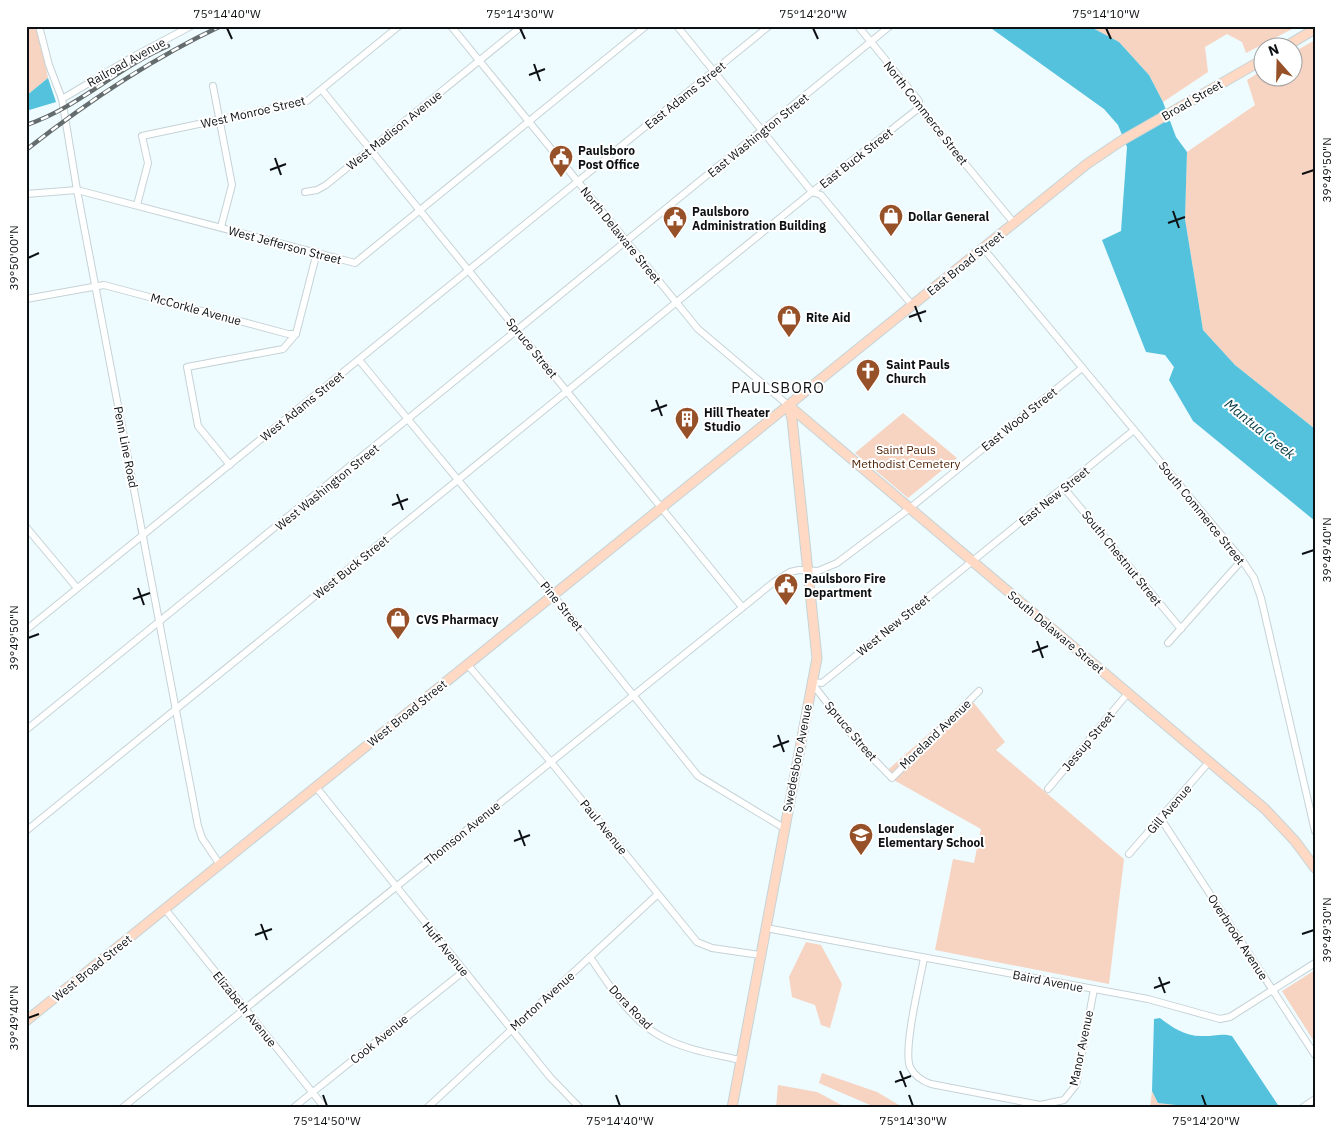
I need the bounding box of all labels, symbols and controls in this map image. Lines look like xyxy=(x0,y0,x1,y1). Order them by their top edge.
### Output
text: 75°14'40"W xyxy=(193,6,261,21)
text: 75°14'30"W xyxy=(486,6,554,21)
text: 75°14'20"W xyxy=(779,6,847,21)
text: 75°14'10"W xyxy=(1072,6,1140,21)
street label: Railroad Avenue xyxy=(84,34,168,90)
north arrow xyxy=(1254,38,1304,88)
text: N xyxy=(1266,40,1281,60)
street label: East Adams Street xyxy=(642,58,728,132)
street label: North Commerce Street xyxy=(881,58,971,168)
street label: Broad Street xyxy=(1159,76,1225,124)
street label: West Madison Avenue xyxy=(343,87,445,173)
street label: East Washington Street xyxy=(705,90,811,180)
street label: West Monroe Street xyxy=(199,93,307,131)
street label: East Buck Street xyxy=(816,125,896,191)
text: 39°49'50"N xyxy=(1319,137,1334,203)
place label: Paulsboro Post Office xyxy=(578,143,640,172)
public building icon: Paulsboro Post Office xyxy=(548,144,574,178)
street label: North Delaware Street xyxy=(577,184,665,286)
shop icon: Dollar General xyxy=(878,203,904,237)
place label: Paulsboro Administration Building xyxy=(692,204,826,233)
public building icon: Paulsboro Administration Building xyxy=(662,205,688,239)
place label: Dollar General xyxy=(908,209,990,224)
street label: West Jefferson Street xyxy=(227,223,343,267)
text: 39°50'00"N xyxy=(6,225,21,291)
street label: East Broad Street xyxy=(924,228,1006,298)
street label: McCorkle Avenue xyxy=(149,290,243,328)
shop icon: Rite Aid xyxy=(776,304,802,338)
place label: Rite Aid xyxy=(806,310,851,325)
street label: Spruce Street xyxy=(503,315,561,381)
place label: Saint Pauls Church xyxy=(886,357,950,386)
church icon: Saint Pauls Church xyxy=(855,358,881,392)
street label: West Adams Street xyxy=(257,368,347,444)
district label: PAULSBORO xyxy=(731,378,825,397)
street label: East Wood Street xyxy=(978,384,1060,454)
water label: Mantua Creek xyxy=(1221,395,1300,463)
street label: Penn Line Road xyxy=(111,405,141,489)
place label: Hill Theater Studio xyxy=(704,405,770,434)
building icon: Hill Theater Studio xyxy=(674,406,700,440)
street label: West Washington Street xyxy=(272,441,382,533)
park label: Saint Pauls Methodist Cemetery xyxy=(851,442,961,471)
street label: South Commerce Street xyxy=(1156,458,1248,568)
street label: East New Street xyxy=(1016,463,1092,529)
street label: South Chestnut Street xyxy=(1079,507,1165,609)
text: 39°49'40"N xyxy=(1319,517,1334,583)
street label: West Buck Street xyxy=(310,532,392,602)
place label: Paulsboro Fire Department xyxy=(804,571,886,600)
public building icon: Paulsboro Fire Department xyxy=(773,572,799,606)
street label: Pine Street xyxy=(537,578,587,634)
street label: South Delaware Street xyxy=(1005,587,1107,677)
street label: West New Street xyxy=(853,591,933,659)
text: 39°49'50"N xyxy=(6,605,21,671)
shop icon: CVS Pharmacy xyxy=(385,606,411,640)
place label: CVS Pharmacy xyxy=(416,612,499,627)
street label: West Broad Street xyxy=(364,676,450,750)
street label: Moreland Avenue xyxy=(896,696,974,772)
street label: Spruce Street xyxy=(822,698,880,764)
street label: Swedesboro Avenue xyxy=(779,702,815,813)
street label: Jessup Street xyxy=(1059,708,1117,774)
street label: Gill Avenue xyxy=(1143,781,1195,837)
street label: Paul Avenue xyxy=(577,796,631,858)
street label: Thomson Avenue xyxy=(421,798,503,868)
place label: Loudenslager Elementary School xyxy=(878,821,984,850)
school or university icon: Loudenslager Elementary School xyxy=(848,822,874,856)
street label: Overbrook Avenue xyxy=(1205,891,1272,983)
text: 39°49'30"N xyxy=(1319,897,1334,963)
street label: Huff Avenue xyxy=(419,919,473,980)
street label: West Broad Street xyxy=(49,931,135,1005)
street label: Baird Avenue xyxy=(1012,967,1085,995)
street label: Elizabeth Avenue xyxy=(210,968,280,1050)
street label: Morton Avenue xyxy=(507,968,578,1034)
street label: Dora Road xyxy=(606,982,656,1032)
text: 39°49'40"N xyxy=(6,985,21,1051)
street label: Manor Avenue xyxy=(1066,1008,1096,1087)
street label: Cook Avenue xyxy=(347,1011,411,1067)
text: 75°14'50"W xyxy=(293,1113,361,1128)
text: 75°14'40"W xyxy=(586,1113,654,1128)
text: 75°14'30"W xyxy=(879,1113,947,1128)
text: 75°14'20"W xyxy=(1172,1113,1240,1128)

